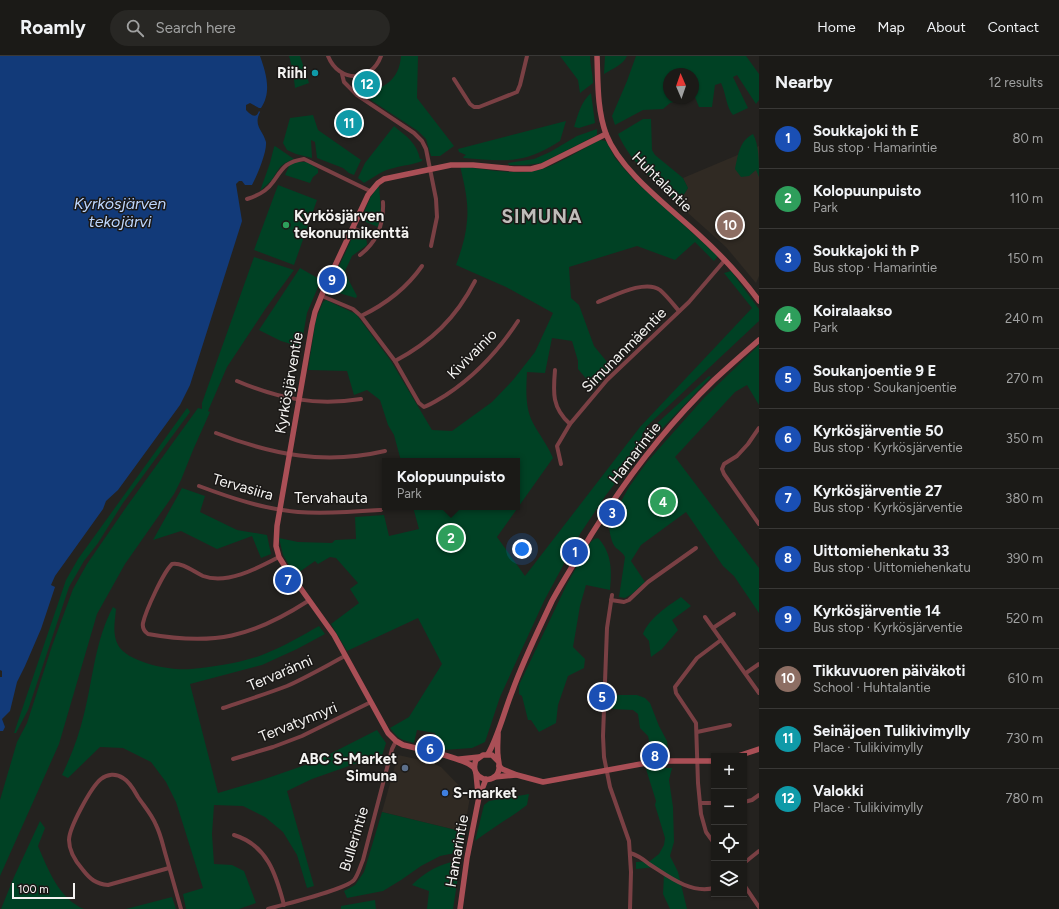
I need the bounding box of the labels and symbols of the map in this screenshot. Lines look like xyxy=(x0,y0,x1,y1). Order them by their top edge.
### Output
place label: Riihi xyxy=(277,64,307,82)
marker: Riihi xyxy=(310,68,320,78)
north arrow xyxy=(663,68,699,104)
pin: 12 xyxy=(354,69,380,99)
pin: 11 xyxy=(336,108,362,138)
street label: Huhtalantie xyxy=(628,148,696,216)
water label: Kyrkösjärven tekojärvi xyxy=(74,194,166,231)
district label: SIMUNA xyxy=(502,205,582,228)
place label: Kyrkösjärven tekonurmikenttä xyxy=(294,207,409,242)
pin: 10 xyxy=(717,210,743,240)
marker: Kyrkösjärven tekonurmikenttä xyxy=(281,220,291,230)
pin: 9 xyxy=(319,265,345,295)
street label: Simunanmäentie xyxy=(578,304,670,396)
street label: Kivivainio xyxy=(443,325,501,383)
street label: Kyrkösjärventie xyxy=(271,331,307,435)
street label: Hamarintie xyxy=(605,418,665,488)
street label: Tervasiira xyxy=(210,470,276,504)
pin: 4 xyxy=(650,487,676,517)
street label: Tervahauta xyxy=(294,489,368,507)
pin: 3 xyxy=(599,498,625,528)
pin: 2 xyxy=(438,523,464,553)
pin: 1 xyxy=(562,537,588,567)
your location xyxy=(512,539,532,559)
pin: 7 xyxy=(275,565,301,595)
street label: Tervaränni xyxy=(245,651,315,695)
pin: 5 xyxy=(589,682,615,712)
street label: Tervatynnyri xyxy=(256,698,340,746)
pin: 6 xyxy=(417,734,443,764)
pin: 8 xyxy=(642,741,668,771)
place label: ABC S-Market Simuna xyxy=(299,750,397,785)
marker: ABC S-Market Simuna xyxy=(400,763,410,773)
place label: S-market xyxy=(453,784,517,802)
marker: S-market xyxy=(440,788,450,798)
street label: Bullerintie xyxy=(336,805,372,873)
street label: Hamarintie xyxy=(442,813,472,889)
scale bar xyxy=(12,881,75,900)

